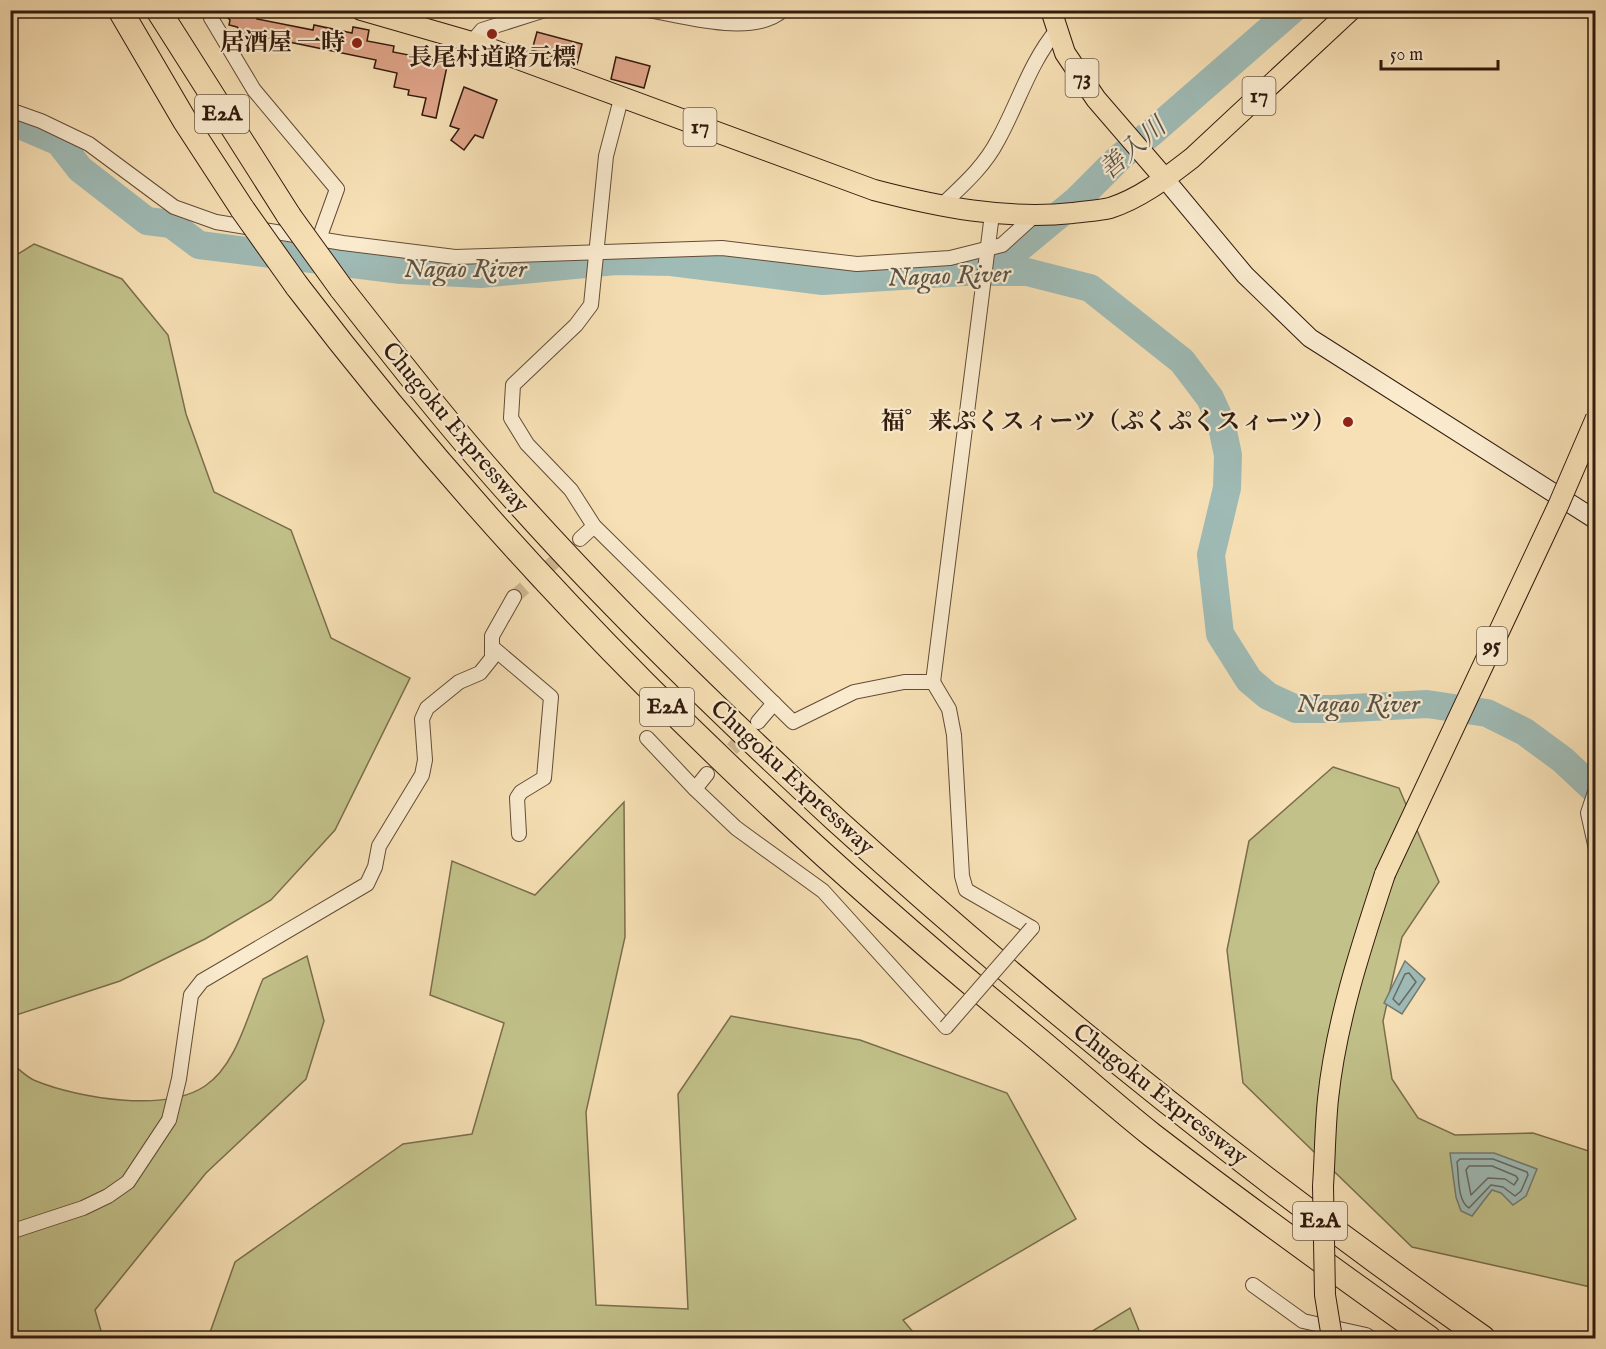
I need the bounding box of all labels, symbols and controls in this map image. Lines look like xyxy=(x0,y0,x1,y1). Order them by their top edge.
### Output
marker: 長尾村道路元標 xyxy=(485,27,499,41)
place label: 居酒屋 一時 xyxy=(220,28,345,59)
scale bar xyxy=(1381,33,1498,71)
marker: 居酒屋 一時 xyxy=(350,36,364,50)
place label: 長尾村道路元標 xyxy=(408,43,576,74)
text: 50 m xyxy=(1390,44,1423,67)
road number: 73 xyxy=(1066,59,1098,97)
road number: 17 xyxy=(1242,77,1276,115)
road number: E2A xyxy=(195,95,249,133)
road number: 17 xyxy=(684,108,716,146)
water label: 善入川 xyxy=(1093,109,1176,187)
water label: Nagao River xyxy=(403,253,528,287)
water label: Nagao River xyxy=(887,257,1012,296)
street label: Chugoku Expressway xyxy=(374,336,536,520)
place label: 福゜来ぷくスィーツ（ぷくぷくスィーツ） xyxy=(880,407,1336,438)
marker: 福゜来ぷくスィーツ（ぷくぷくスィーツ） xyxy=(1341,415,1355,429)
road number: 95 xyxy=(1477,627,1507,665)
road number: E2A xyxy=(640,688,694,726)
water label: Nagao River xyxy=(1296,688,1421,722)
street label: Chugoku Expressway xyxy=(703,694,881,862)
street label: Chugoku Expressway xyxy=(1066,1017,1254,1173)
road number: E2A xyxy=(1293,1202,1347,1240)

